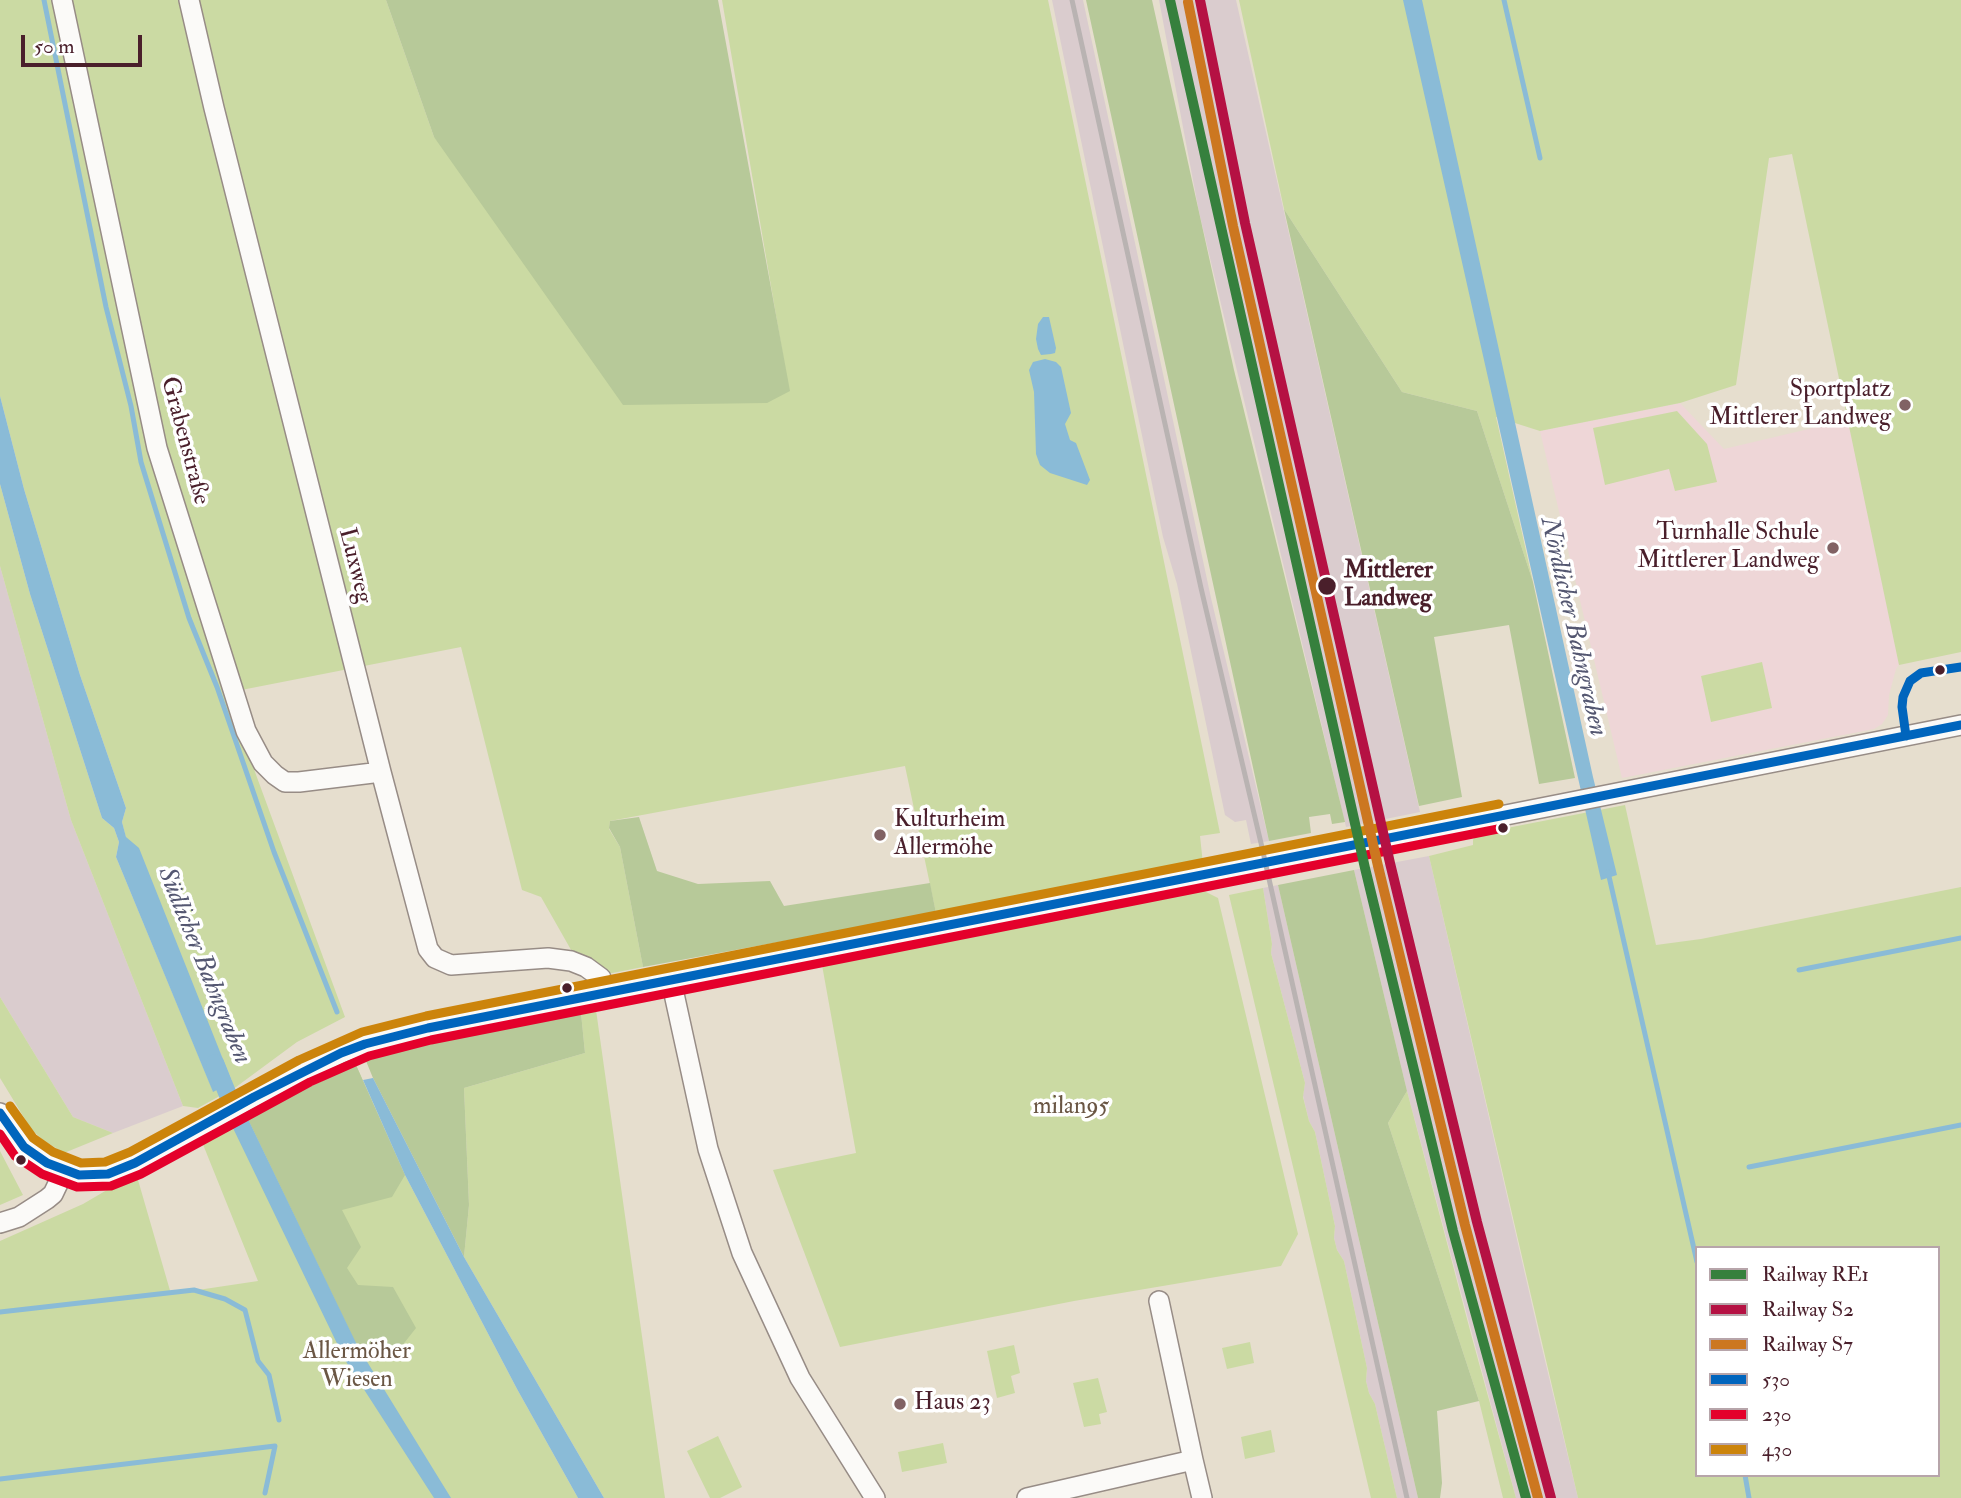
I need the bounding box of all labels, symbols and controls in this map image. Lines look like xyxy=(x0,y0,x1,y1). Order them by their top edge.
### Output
scale bar xyxy=(24,21,145,65)
text: 50 m xyxy=(34,33,75,60)
street label: Grabenstraße xyxy=(153,374,215,508)
place label: Sportplatz Mittlerer Landweg xyxy=(1709,377,1891,433)
marker: Sportplatz Mittlerer Landweg xyxy=(1897,397,1913,413)
water label: Nördlicher Bahngraben xyxy=(1532,515,1612,739)
place label: Turnhalle Schule Mittlerer Landweg xyxy=(1637,520,1819,576)
street label: Luxweg xyxy=(331,525,377,607)
marker: Turnhalle Schule Mittlerer Landweg xyxy=(1825,540,1841,556)
place label: Mittlerer Landweg xyxy=(1344,558,1433,614)
marker: Mittlerer Landweg xyxy=(1316,575,1338,597)
unlabelled marker xyxy=(1933,663,1947,677)
place label: Kulturheim Allermöhe xyxy=(894,807,1005,863)
unlabelled marker xyxy=(1496,821,1510,835)
marker: Kulturheim Allermöhe xyxy=(872,827,888,843)
water label: Südlicher Bahngraben xyxy=(149,863,257,1069)
unlabelled marker xyxy=(560,981,574,995)
park label: milan95 xyxy=(1033,1094,1109,1122)
unlabelled marker xyxy=(14,1153,28,1167)
legend xyxy=(1695,1246,1940,1477)
text: Railway RE1 xyxy=(1762,1261,1869,1288)
text: Railway S2 xyxy=(1762,1296,1854,1323)
text: Railway S7 xyxy=(1762,1331,1853,1358)
park label: Allermöher Wiesen xyxy=(303,1339,411,1395)
text: 530 xyxy=(1762,1366,1790,1393)
place label: Haus 23 xyxy=(914,1390,991,1418)
marker: Haus 23 xyxy=(892,1396,908,1412)
text: 230 xyxy=(1762,1401,1791,1428)
text: 430 xyxy=(1762,1436,1792,1463)

